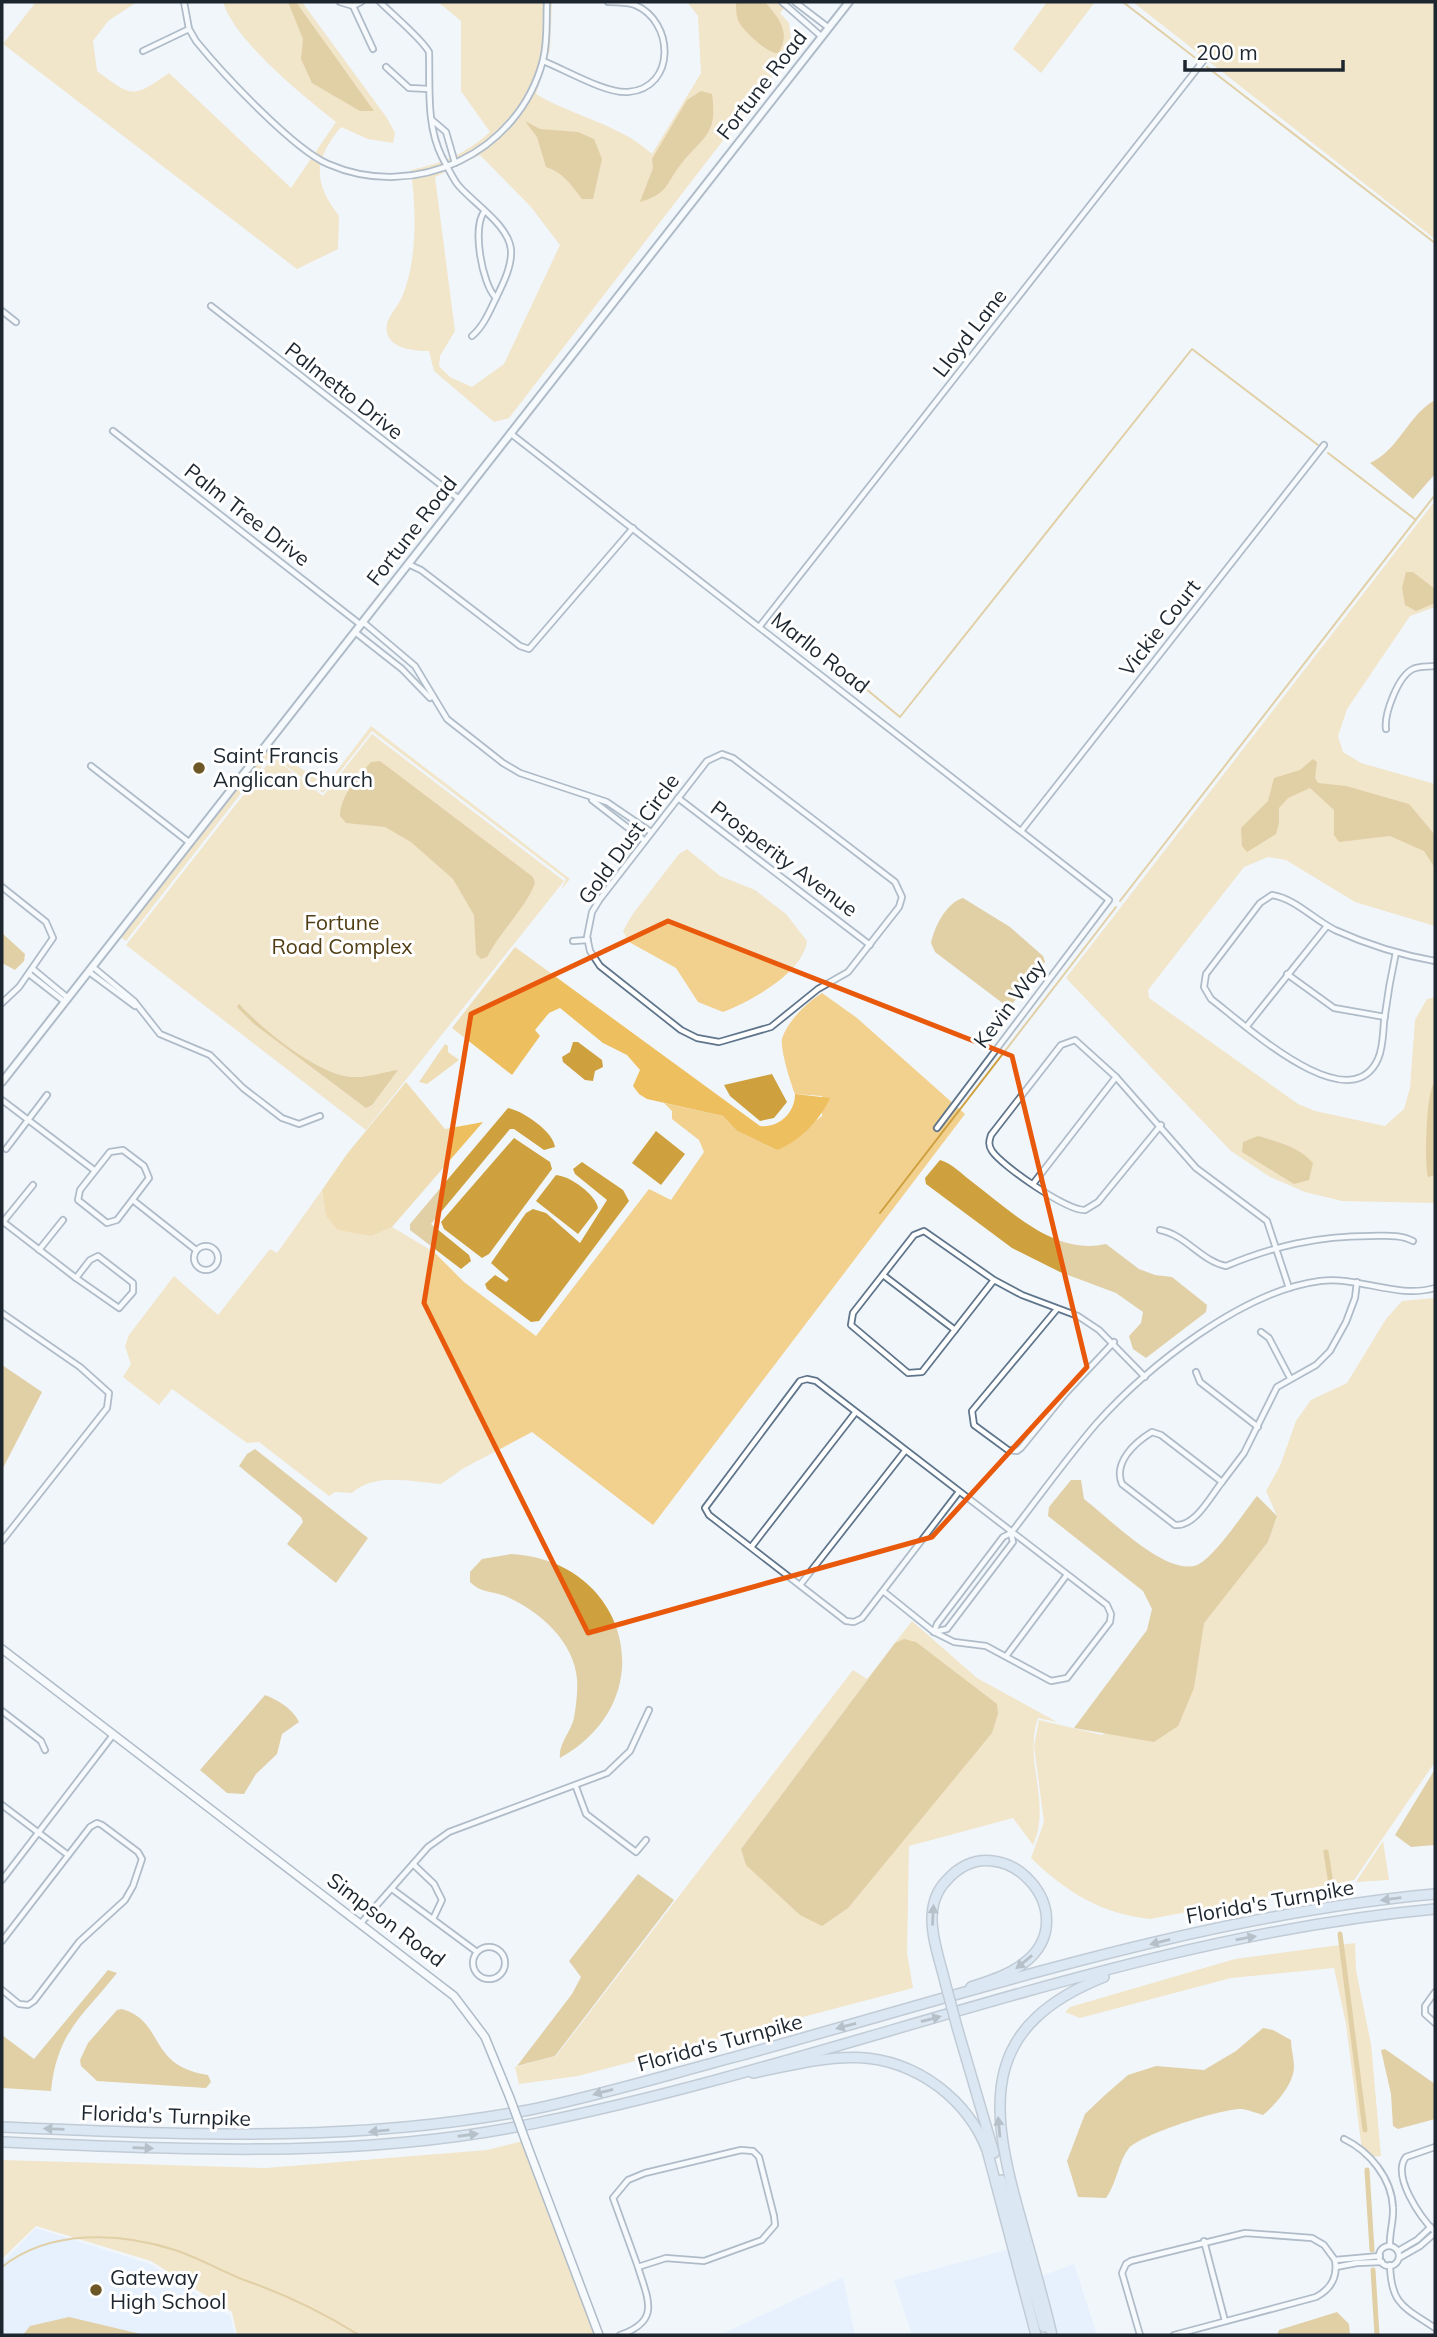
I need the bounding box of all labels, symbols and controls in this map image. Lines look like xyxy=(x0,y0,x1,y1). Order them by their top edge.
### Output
street label: Fortune Road xyxy=(710,24,812,144)
scale bar xyxy=(1185,28,1342,72)
text: 200 m xyxy=(1196,39,1258,65)
street label: Lloyd Lane xyxy=(927,283,1012,382)
street label: Palmetto Drive xyxy=(280,336,409,445)
street label: Palm Tree Drive xyxy=(180,457,316,571)
street label: Fortune Road xyxy=(360,470,462,590)
street label: Vickie Court xyxy=(1113,574,1205,681)
street label: Marllo Road xyxy=(766,606,875,699)
place label: Saint Francis Anglican Church xyxy=(213,742,373,792)
marker: Saint Francis Anglican Church xyxy=(191,760,207,776)
street label: Gold Dust Circle xyxy=(572,768,684,909)
street label: Prosperity Avenue xyxy=(706,794,863,922)
park label: Fortune Road Complex xyxy=(271,909,413,959)
street label: Kevin Way xyxy=(967,954,1051,1053)
street label: Simpson Road xyxy=(323,1866,451,1972)
street label: Florida's Turnpike xyxy=(1184,1873,1356,1929)
one-way arrow xyxy=(1380,1894,1402,1905)
one-way arrow xyxy=(928,1904,939,1926)
one-way arrow xyxy=(1235,1933,1257,1944)
one-way arrow xyxy=(1148,1937,1170,1948)
one-way arrow xyxy=(1015,1954,1033,1969)
street label: Florida's Turnpike xyxy=(634,2007,805,2077)
one-way arrow xyxy=(920,2013,942,2024)
one-way arrow xyxy=(835,2021,857,2032)
one-way arrow xyxy=(592,2088,613,2098)
street label: Florida's Turnpike xyxy=(81,2099,251,2131)
one-way arrow xyxy=(993,2116,1004,2138)
one-way arrow xyxy=(43,2124,65,2135)
one-way arrow xyxy=(368,2126,390,2137)
one-way arrow xyxy=(457,2129,479,2140)
one-way arrow xyxy=(133,2142,155,2153)
place label: Gateway High School xyxy=(110,2264,226,2314)
marker: Gateway High School xyxy=(88,2282,104,2298)

